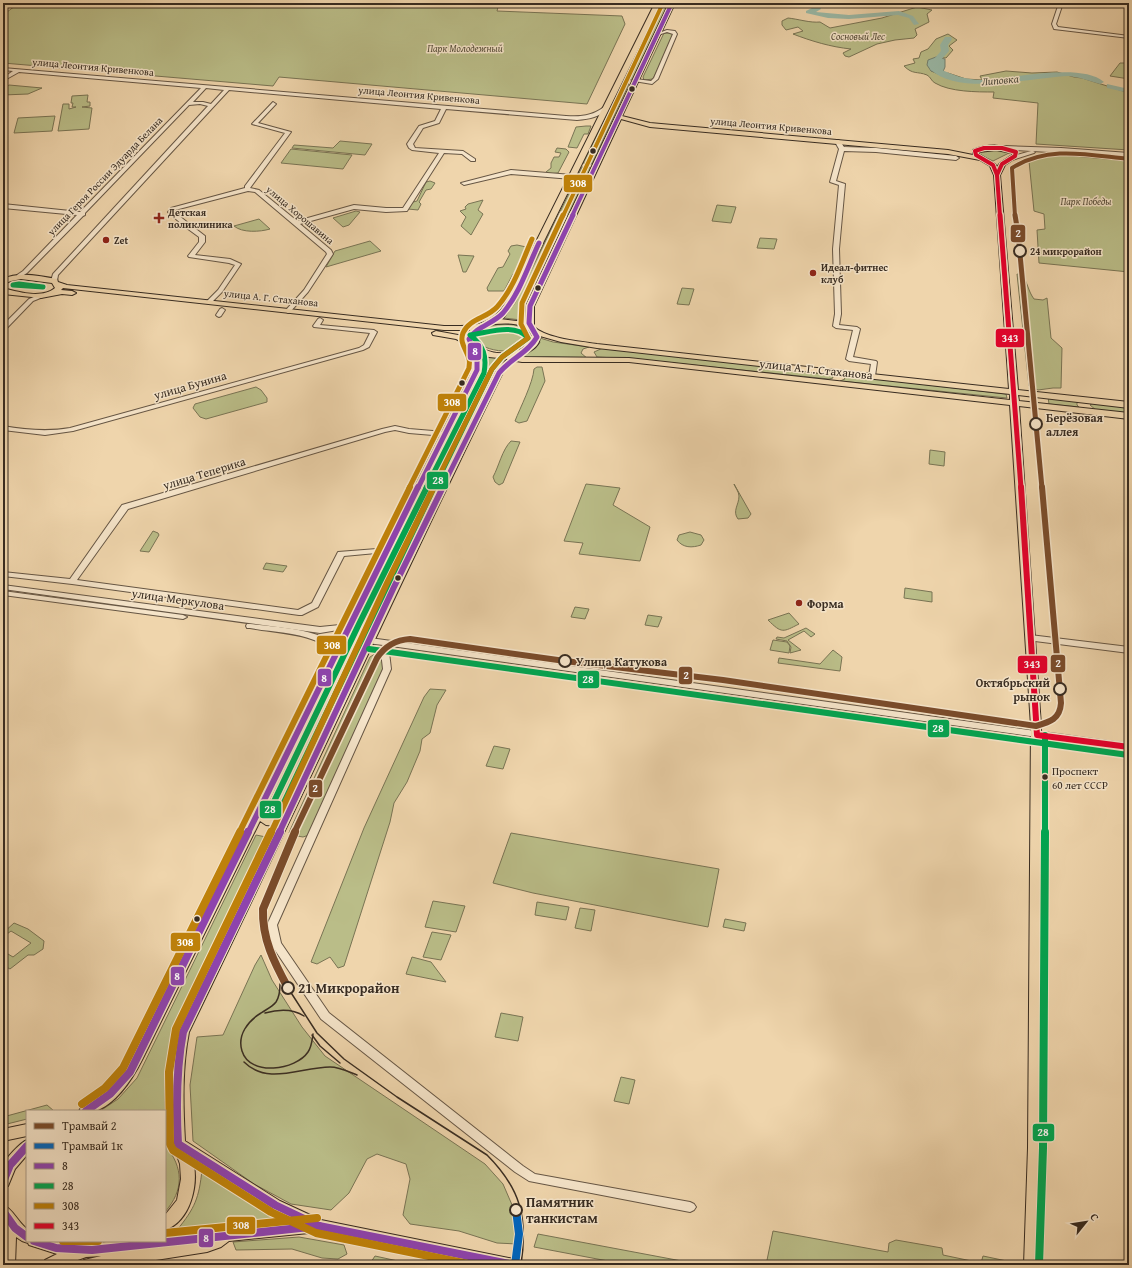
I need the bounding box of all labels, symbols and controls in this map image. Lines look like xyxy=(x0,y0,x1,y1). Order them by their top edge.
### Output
park label: Сосновый Лес xyxy=(831,29,886,44)
park label: Парк Молодежный xyxy=(427,41,503,56)
street label: улица Леонтия Кривенкова xyxy=(31,54,155,80)
water label: Липовка xyxy=(981,70,1019,90)
street label: улица Леонтия Кривенкова xyxy=(357,82,481,108)
unlabelled marker xyxy=(627,84,637,94)
street label: улица Героя России Эдуарда Белана xyxy=(43,113,166,239)
street label: улица Леонтия Кривенкова xyxy=(709,113,833,139)
unlabelled marker xyxy=(588,146,598,156)
line badge: 308 xyxy=(563,174,593,193)
text: 308 xyxy=(569,175,587,191)
street label: улица Хорошавина xyxy=(262,181,337,248)
park label: Парк Победы xyxy=(1060,194,1112,209)
place label: Детская поликлиника xyxy=(167,205,233,232)
marker: Детская поликлиника xyxy=(153,212,165,224)
line badge: 2 xyxy=(1010,224,1026,243)
text: 2 xyxy=(1015,225,1021,241)
place label: Zet xyxy=(114,233,128,248)
marker: Zet xyxy=(101,235,111,245)
marker: 24 микрорайон xyxy=(1013,244,1027,258)
place label: 24 микрорайон xyxy=(1030,244,1102,259)
place label: Идеал-фитнес клуб xyxy=(821,260,888,287)
marker: Идеал-фитнес клуб xyxy=(808,268,818,278)
unlabelled marker xyxy=(533,283,543,293)
street label: улица А. Г. Стаханова xyxy=(222,285,319,310)
line badge: 343 xyxy=(995,328,1025,348)
text: 343 xyxy=(1001,330,1019,346)
line badge: 8 xyxy=(467,342,482,361)
text: 8 xyxy=(472,343,478,359)
street label: улица А. Г. Стаханова xyxy=(758,354,874,383)
street label: улица Бунина xyxy=(151,366,229,404)
unlabelled marker xyxy=(457,378,467,388)
line badge: 308 xyxy=(437,393,467,412)
text: 308 xyxy=(443,394,461,410)
place label: Берёзовая аллея xyxy=(1046,409,1104,440)
marker: Берёзовая аллея xyxy=(1029,417,1043,431)
street label: улица Теперика xyxy=(160,452,248,494)
line badge: 28 xyxy=(426,471,449,490)
text: 28 xyxy=(432,472,444,488)
unlabelled marker xyxy=(393,573,403,583)
street label: улица Меркулова xyxy=(130,584,226,614)
place label: Форма xyxy=(807,595,844,612)
marker: Форма xyxy=(794,598,804,608)
line badge: 308 xyxy=(316,635,347,655)
text: 308 xyxy=(323,637,341,653)
place label: Улица Катукова xyxy=(576,653,668,670)
marker: Улица Катукова xyxy=(558,654,572,668)
line badge: 2 xyxy=(1050,654,1066,673)
line badge: 343 xyxy=(1017,655,1048,674)
text: 2 xyxy=(1055,655,1061,671)
text: 343 xyxy=(1023,656,1041,672)
line badge: 2 xyxy=(678,666,693,685)
text: 2 xyxy=(683,667,689,683)
line badge: 8 xyxy=(317,668,332,687)
text: 8 xyxy=(321,670,327,686)
line badge: 28 xyxy=(577,670,600,689)
text: 28 xyxy=(582,671,594,687)
place label: Октябрьский рынок xyxy=(976,674,1050,705)
marker: Октябрьский рынок xyxy=(1053,682,1067,696)
line badge: 28 xyxy=(927,719,950,738)
text: 28 xyxy=(932,720,944,736)
place label: Проспект 60 лет СССР xyxy=(1052,763,1108,793)
marker: Проспект 60 лет СССР xyxy=(1040,772,1050,782)
line badge: 2 xyxy=(308,779,323,798)
text: 2 xyxy=(312,780,318,796)
line badge: 28 xyxy=(259,800,282,819)
text: 28 xyxy=(264,801,276,817)
unlabelled marker xyxy=(192,914,202,924)
line badge: 308 xyxy=(170,932,201,952)
text: 308 xyxy=(176,934,194,950)
line badge: 8 xyxy=(170,966,185,986)
text: 8 xyxy=(174,968,180,984)
place label: 21 Микрорайон xyxy=(298,978,400,998)
marker: 21 Микрорайон xyxy=(281,981,295,995)
legend xyxy=(26,1110,166,1242)
text: Трамвай 2 xyxy=(62,1117,117,1134)
line badge: 28 xyxy=(1032,1123,1055,1142)
text: 28 xyxy=(1037,1124,1049,1140)
text: Трамвай 1к xyxy=(62,1137,124,1154)
text: 8 xyxy=(62,1157,68,1174)
text: 28 xyxy=(62,1177,74,1194)
place label: Памятник танкистам xyxy=(526,1192,598,1228)
text: 308 xyxy=(62,1197,80,1214)
north arrow xyxy=(1066,1202,1106,1242)
marker: Памятник танкистам xyxy=(509,1203,523,1217)
text: С xyxy=(1086,1210,1103,1224)
line badge: 308 xyxy=(226,1216,256,1235)
text: 343 xyxy=(62,1217,80,1234)
text: 308 xyxy=(232,1217,250,1233)
line badge: 8 xyxy=(198,1228,214,1248)
text: 8 xyxy=(203,1230,209,1246)

